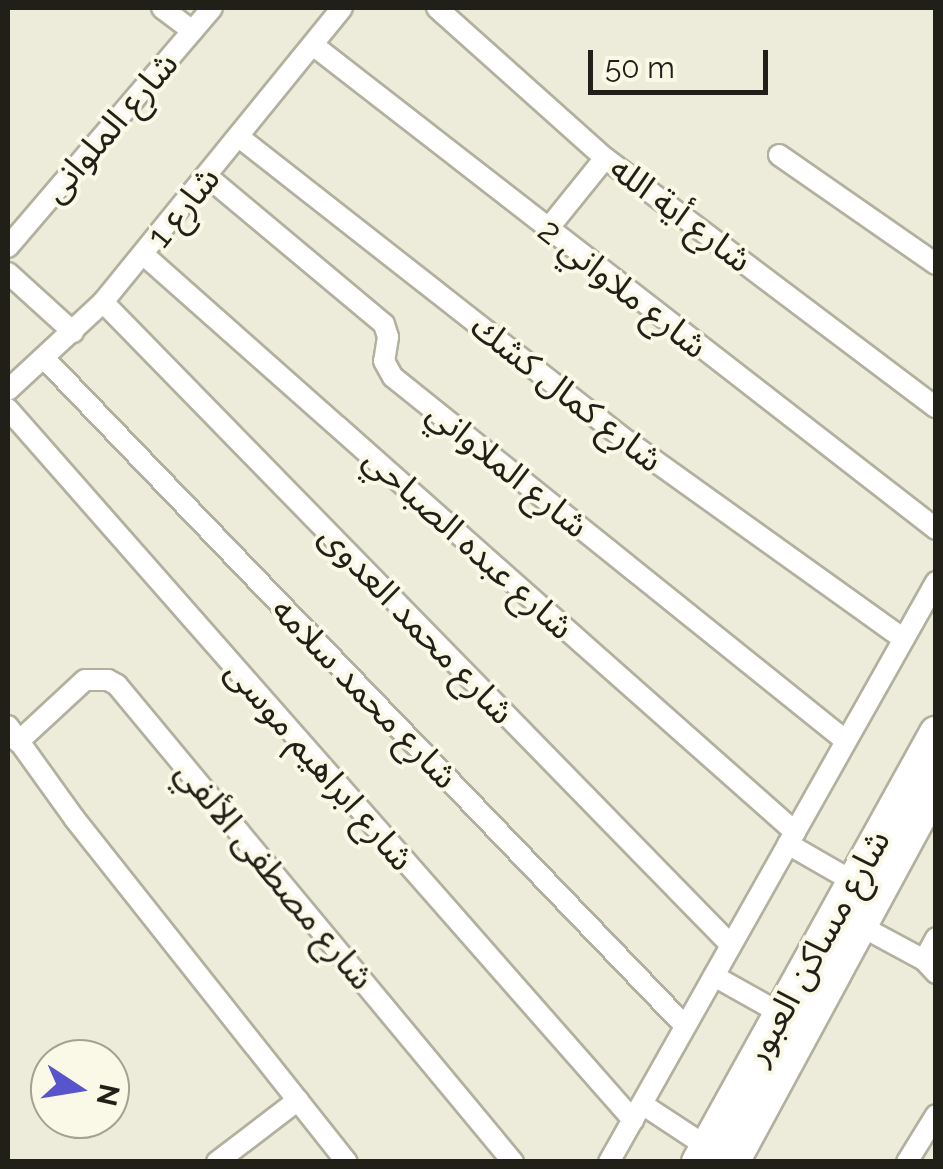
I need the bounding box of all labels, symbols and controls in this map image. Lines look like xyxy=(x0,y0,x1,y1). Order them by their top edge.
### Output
scale bar xyxy=(593,30,773,92)
street label: شارع الملوانى xyxy=(33,43,187,211)
text: 50 m xyxy=(605,50,675,85)
street label: شارع أية الله xyxy=(602,147,760,281)
street label: شارع 1 xyxy=(138,158,228,256)
street label: شارع ملاواني 2 xyxy=(530,209,716,367)
street label: شارع كمال كشك xyxy=(463,305,671,481)
street label: شارع الملاواني xyxy=(419,391,597,547)
street label: شارع عبده الصباحي xyxy=(355,438,583,648)
street label: شارع محمد العدوى xyxy=(311,515,523,733)
street label: شارع محمد سلامه xyxy=(263,589,467,797)
street label: شارع ابراهيم موسى xyxy=(217,651,423,879)
street label: شارع مصطفى الألفي xyxy=(167,752,383,998)
street label: شارع مساكن العبور xyxy=(735,823,899,1071)
north arrow xyxy=(30,1039,130,1139)
text: N xyxy=(90,1081,126,1109)

